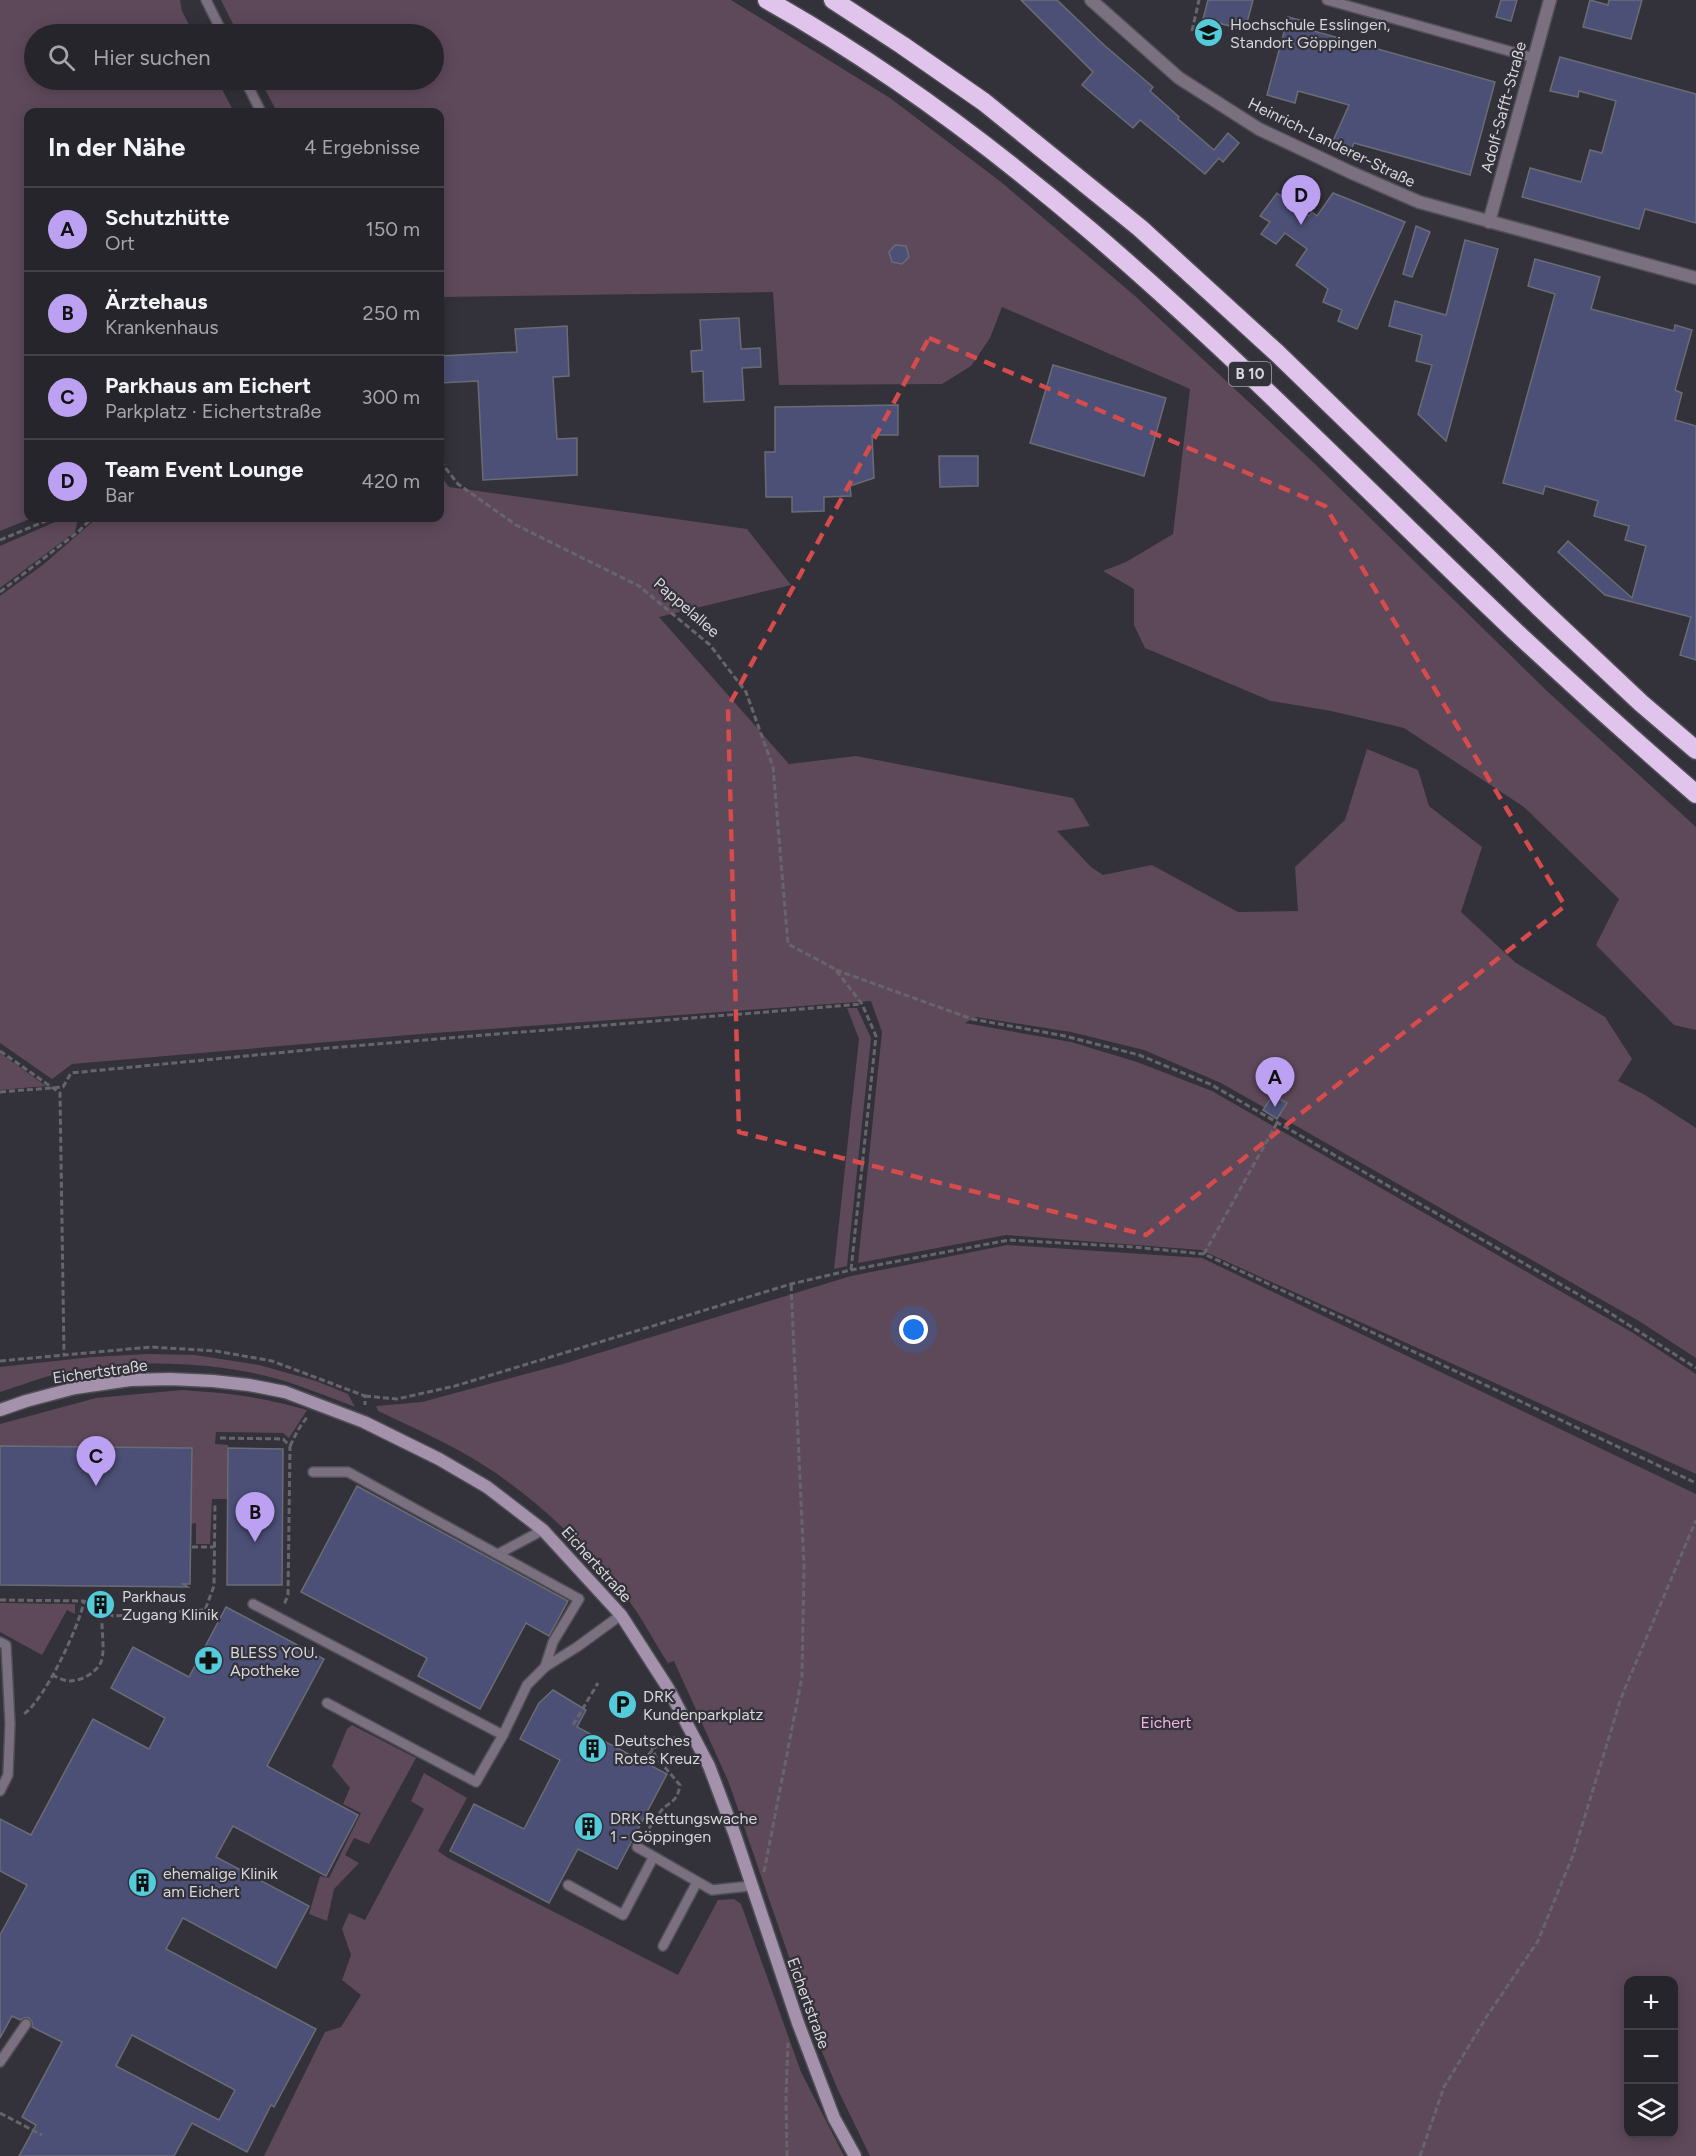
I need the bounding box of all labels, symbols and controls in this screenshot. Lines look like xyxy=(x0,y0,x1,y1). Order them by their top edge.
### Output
place label: Hochschule Esslingen, Standort Göppingen xyxy=(1230,15,1390,52)
school or university icon: Hochschule Esslingen, Standort Göppingen xyxy=(1193,17,1225,49)
search box xyxy=(24,24,444,90)
street label: Adolf-Safft-Straße xyxy=(1477,39,1530,175)
icon: search xyxy=(45,41,78,74)
text: Hier suchen xyxy=(93,44,211,71)
street label: Heinrich-Landerer-Straße xyxy=(1245,94,1419,191)
text: In der Nähe xyxy=(48,131,185,163)
text: 4 Ergebnisse xyxy=(304,135,420,159)
pin: D xyxy=(1282,176,1320,225)
text: Schutzhütte xyxy=(105,204,229,231)
text: A xyxy=(60,217,75,241)
text: 150 m xyxy=(365,217,420,241)
text: Ort xyxy=(105,231,135,255)
text: Ärztehaus xyxy=(105,288,207,315)
text: B xyxy=(61,301,74,325)
text: 250 m xyxy=(363,301,420,325)
text: Krankenhaus xyxy=(105,315,219,339)
road number: B 10 xyxy=(1229,362,1271,386)
text: Parkhaus am Eichert xyxy=(105,372,311,399)
text: C xyxy=(60,385,75,409)
text: 300 m xyxy=(362,385,420,409)
text: Parkplatz · Eichertstraße xyxy=(105,399,322,423)
text: Team Event Lounge xyxy=(105,456,303,483)
text: D xyxy=(61,469,75,493)
text: 420 m xyxy=(362,469,420,493)
text: Bar xyxy=(105,483,134,507)
street label: Pappelallee xyxy=(650,574,724,641)
pin: A xyxy=(1256,1058,1294,1107)
your location xyxy=(899,1315,928,1344)
street label: Eichertstraße xyxy=(51,1355,149,1388)
pin: C xyxy=(76,1436,116,1486)
pin: B xyxy=(236,1492,274,1542)
street label: Eichertstraße xyxy=(558,1522,636,1606)
place label: Parkhaus Zugang Klinik xyxy=(122,1587,219,1624)
building icon: Parkhaus Zugang Klinik xyxy=(85,1589,117,1621)
place label: BLESS YOU. Apotheke xyxy=(230,1643,318,1680)
pharmacy icon: BLESS YOU. Apotheke xyxy=(193,1645,225,1677)
place label: DRK Kundenparkplatz xyxy=(643,1687,764,1724)
parking icon: DRK Kundenparkplatz xyxy=(606,1689,638,1721)
park label: Eichert xyxy=(1141,1713,1191,1732)
place label: Deutsches Rotes Kreuz xyxy=(614,1731,700,1768)
building icon: Deutsches Rotes Kreuz xyxy=(577,1733,609,1765)
place label: DRK Rettungswache 1 - Göppingen xyxy=(610,1809,757,1846)
building icon: DRK Rettungswache 1 - Göppingen xyxy=(573,1811,605,1843)
place label: ehemalige Klinik am Eichert xyxy=(163,1864,278,1901)
building icon: ehemalige Klinik am Eichert xyxy=(126,1866,158,1898)
street label: Eichertstraße xyxy=(783,1955,834,2052)
map controls xyxy=(1624,1976,1678,2138)
button: + xyxy=(1624,1976,1678,2030)
button: − xyxy=(1624,2030,1678,2084)
button: layers xyxy=(1624,2084,1678,2138)

